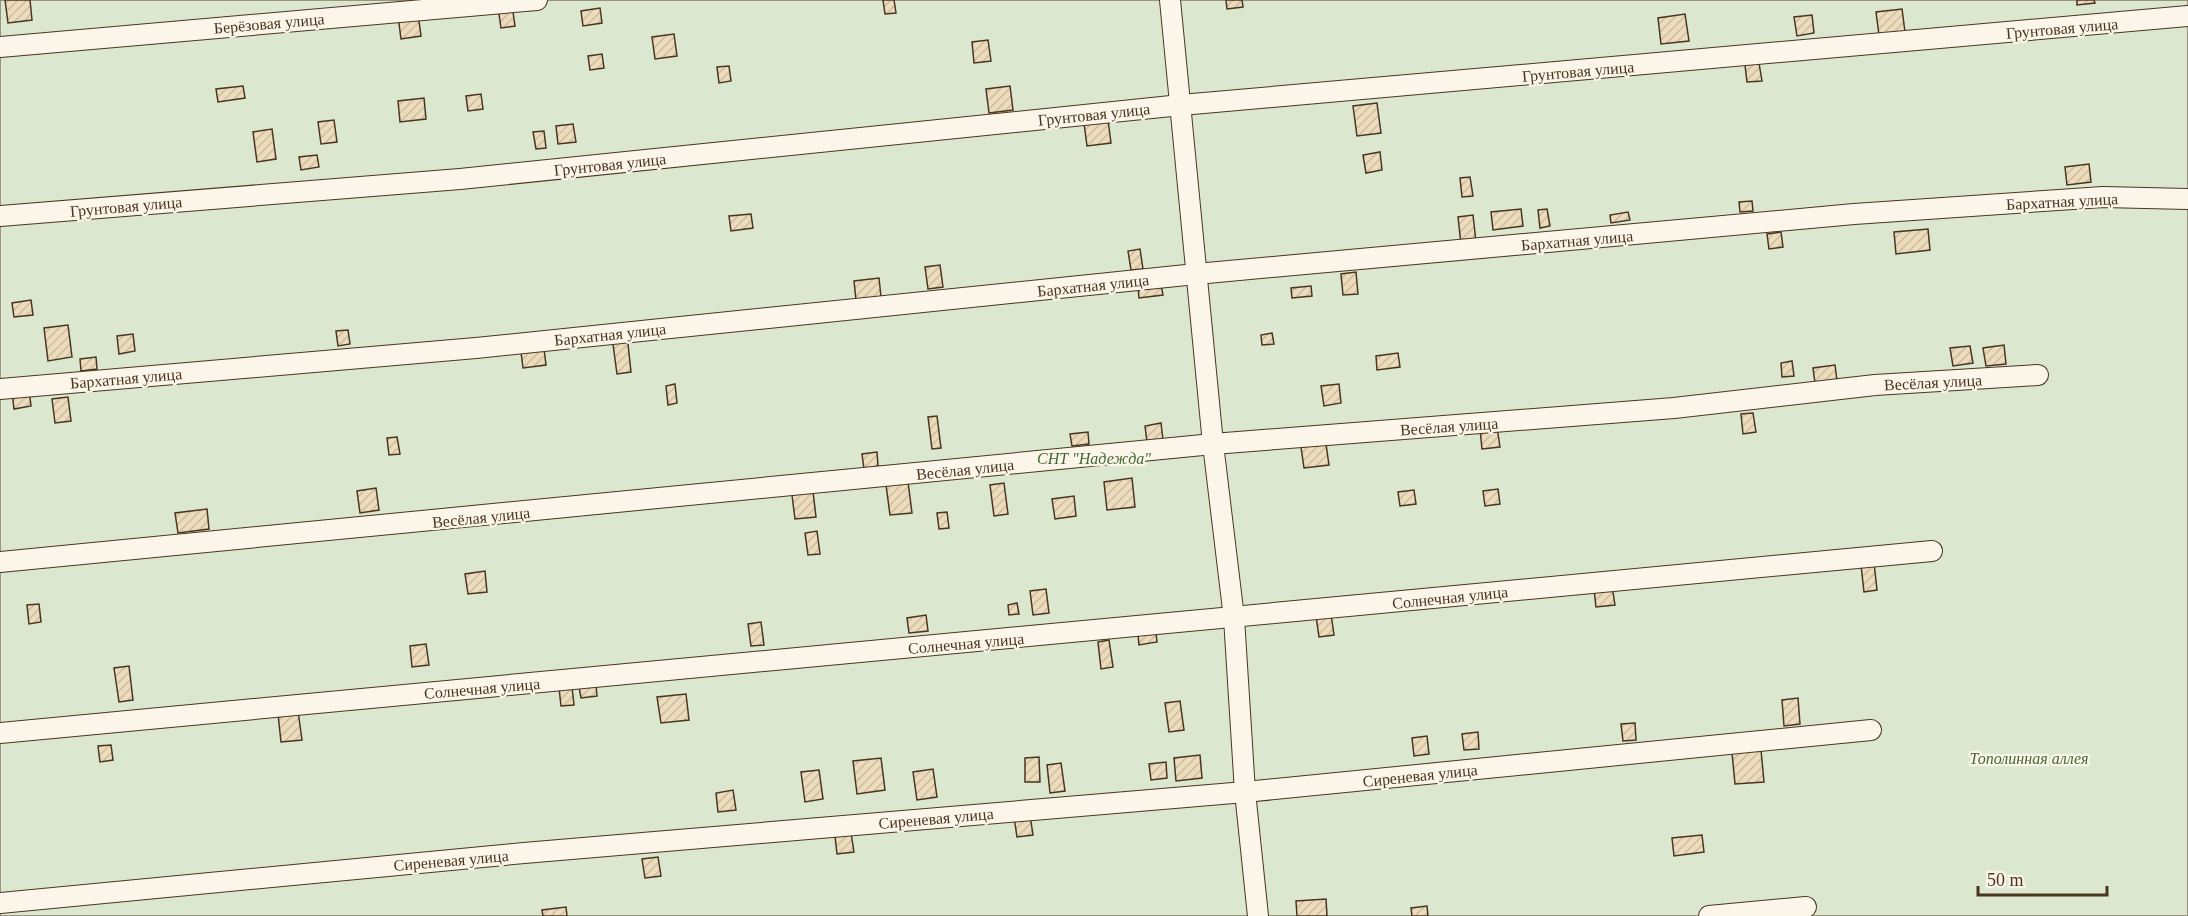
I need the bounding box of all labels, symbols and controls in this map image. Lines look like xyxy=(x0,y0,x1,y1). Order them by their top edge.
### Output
street label: Берёзовая улица xyxy=(213,10,325,38)
street label: Грунтовая улица xyxy=(2005,15,2119,43)
street label: Грунтовая улица xyxy=(1521,58,1635,86)
street label: Грунтовая улица xyxy=(1037,100,1151,130)
street label: Грунтовая улица xyxy=(553,150,667,180)
street label: Бархатная улица xyxy=(2006,190,2119,214)
street label: Грунтовая улица xyxy=(69,193,183,221)
street label: Бархатная улица xyxy=(1520,227,1634,255)
street label: Бархатная улица xyxy=(1036,271,1150,301)
street label: Бархатная улица xyxy=(553,320,667,350)
street label: Бархатная улица xyxy=(69,365,183,393)
street label: Весёлая улица xyxy=(1883,371,1983,395)
street label: Весёлая улица xyxy=(1399,415,1499,439)
park label: СНТ "Надежда" xyxy=(1037,450,1151,467)
street label: Весёлая улица xyxy=(915,456,1015,484)
street label: Весёлая улица xyxy=(431,504,531,532)
street label: Солнечная улица xyxy=(1391,583,1509,613)
street label: Солнечная улица xyxy=(907,630,1025,658)
street label: Солнечная улица xyxy=(423,675,541,703)
park label: Тополинная аллея xyxy=(1969,750,2089,767)
street label: Сиреневая улица xyxy=(1362,761,1478,791)
street label: Сиреневая улица xyxy=(878,805,994,833)
street label: Сиреневая улица xyxy=(393,847,509,875)
scale bar xyxy=(1978,859,2107,897)
text: 50 m xyxy=(1987,870,2024,890)

